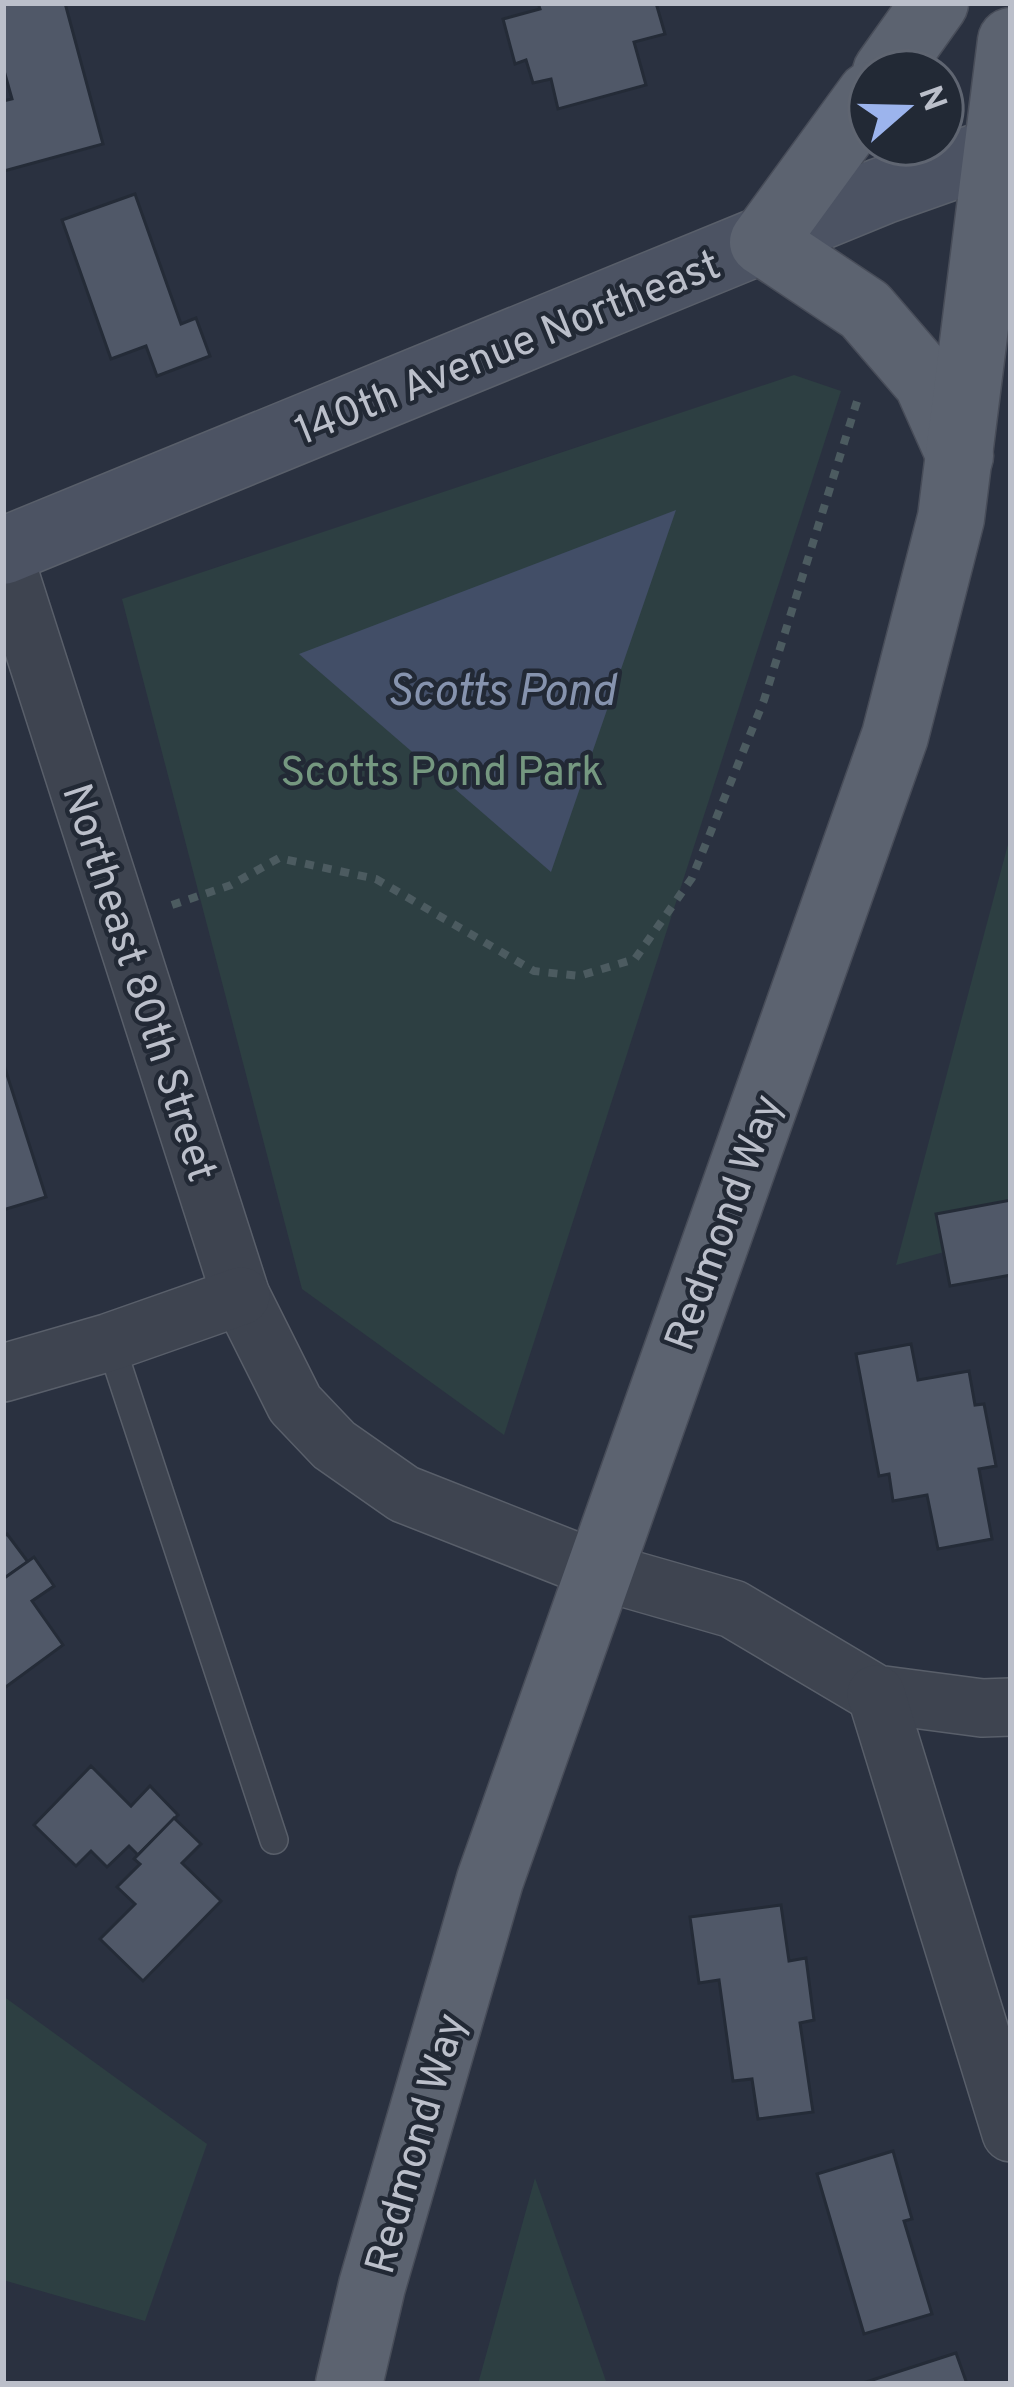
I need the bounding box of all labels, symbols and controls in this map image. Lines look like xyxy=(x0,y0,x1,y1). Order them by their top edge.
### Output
north arrow xyxy=(846,48,966,168)
text: N xyxy=(907,81,954,117)
street label: 140th Avenue Northeast xyxy=(288,241,729,460)
water label: Scotts Pond xyxy=(386,665,618,722)
park label: Scotts Pond Park xyxy=(280,748,604,801)
street label: Northeast 80th Street xyxy=(47,778,226,1189)
street label: Redmond Way xyxy=(655,1088,797,1359)
street label: Redmond Way xyxy=(356,2008,481,2281)

